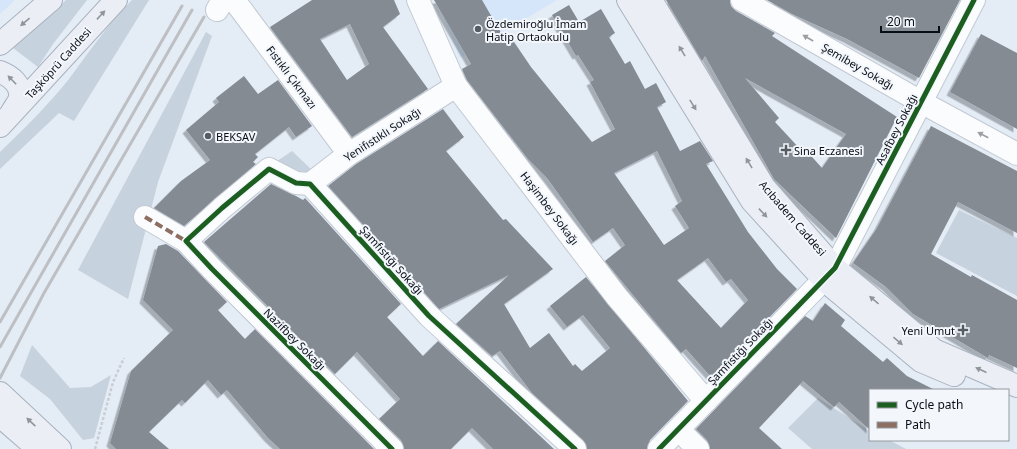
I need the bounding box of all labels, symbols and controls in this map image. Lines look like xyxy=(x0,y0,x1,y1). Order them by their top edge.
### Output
scale bar xyxy=(881,8,939,34)
one-way arrow xyxy=(97,10,106,20)
text: 20 m xyxy=(887,13,915,30)
place label: Özdemiroğlu İmam Hatip Ortaokulu xyxy=(486,16,587,44)
one-way arrow xyxy=(20,17,30,26)
street label: Taşköprü Caddesi xyxy=(22,24,94,102)
marker: Özdemiroğlu İmam Hatip Ortaokulu xyxy=(473,24,483,34)
one-way arrow xyxy=(802,34,814,41)
street label: Şemibey Sokağı xyxy=(819,39,897,93)
street label: Fıstıklı Çıkmazı xyxy=(263,42,321,112)
one-way arrow xyxy=(678,46,686,56)
one-way arrow xyxy=(7,75,17,84)
street label: Asafbey Sokağı xyxy=(872,91,920,167)
one-way arrow xyxy=(689,99,696,111)
street label: Yenifıstıklı Sokağı xyxy=(341,103,423,165)
place label: BEKSAV xyxy=(216,129,256,144)
marker: BEKSAV xyxy=(203,131,213,141)
one-way arrow xyxy=(977,132,988,139)
place label: Sina Eczanesi xyxy=(794,143,863,158)
marker: Sina Eczanesi xyxy=(781,145,791,155)
one-way arrow xyxy=(745,158,753,168)
street label: Haşimbey Sokağı xyxy=(517,168,583,248)
street label: Acıbadem Caddesi xyxy=(756,177,830,259)
one-way arrow xyxy=(759,208,768,218)
street label: Şamfıstığı Sokağı xyxy=(357,222,427,298)
one-way arrow xyxy=(868,295,879,304)
street label: Nazifbey Sokağı xyxy=(261,305,329,373)
street label: Şamfıstığı Sokağı xyxy=(704,314,776,388)
place label: Yeni Umut xyxy=(902,323,955,338)
marker: Yeni Umut xyxy=(958,325,968,335)
one-way arrow xyxy=(892,337,903,346)
one-way arrow xyxy=(975,367,987,373)
legend xyxy=(869,389,1009,441)
text: Cycle path xyxy=(905,396,963,413)
text: Path xyxy=(905,416,931,433)
one-way arrow xyxy=(26,417,36,427)

